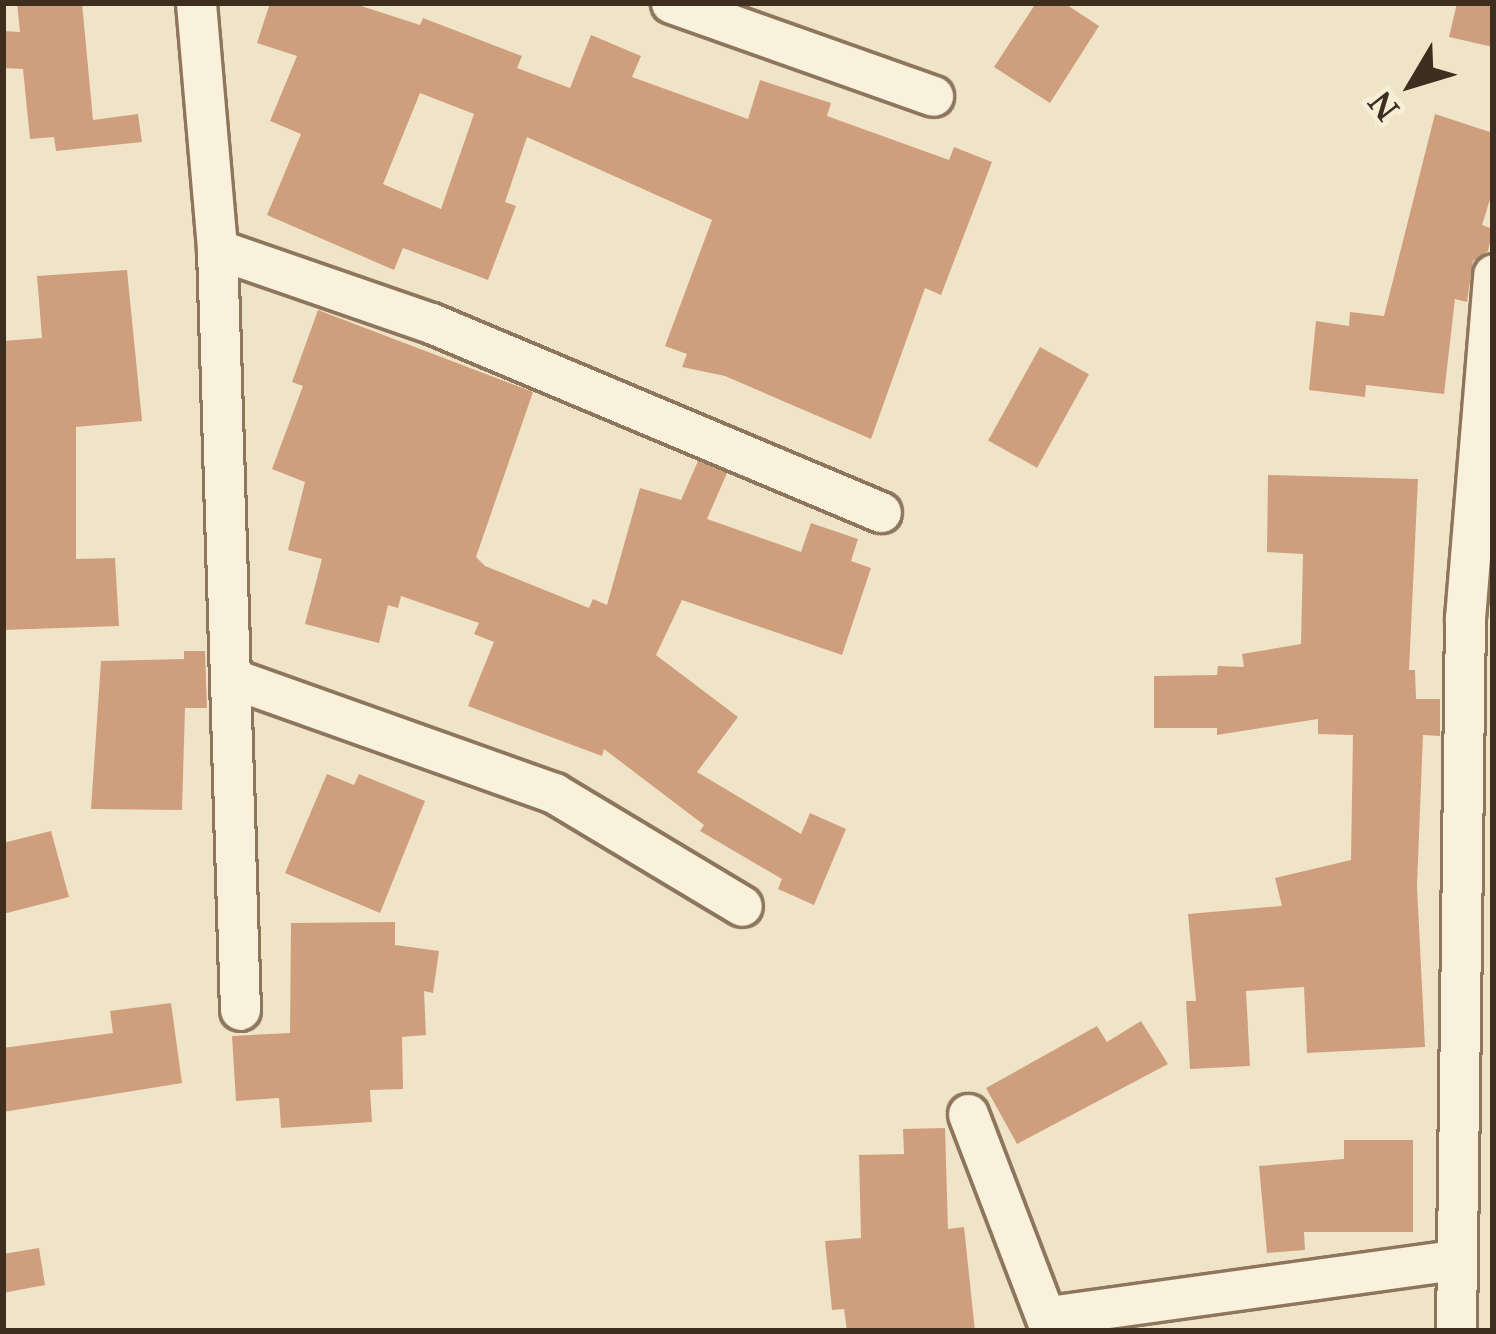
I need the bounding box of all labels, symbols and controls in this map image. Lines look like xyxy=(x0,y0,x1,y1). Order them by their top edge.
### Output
north arrow xyxy=(1352,24,1472,144)
text: N xyxy=(1358,82,1409,131)

